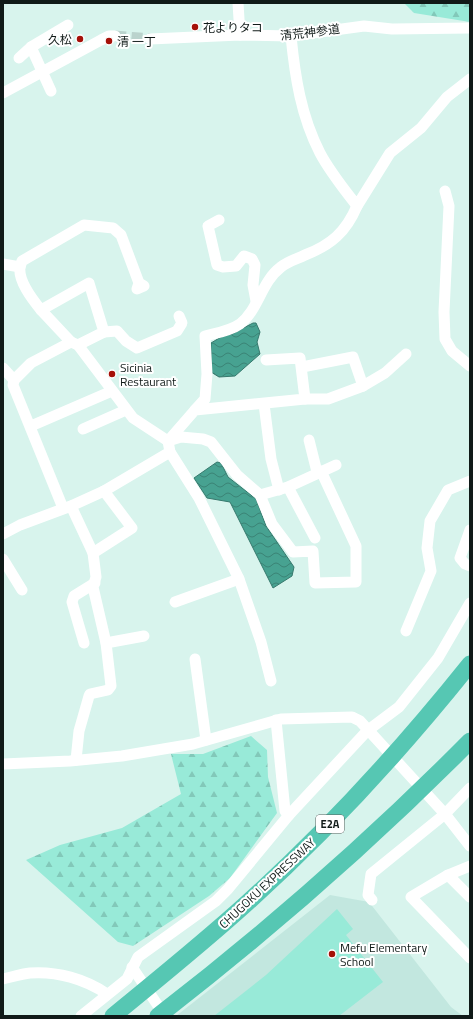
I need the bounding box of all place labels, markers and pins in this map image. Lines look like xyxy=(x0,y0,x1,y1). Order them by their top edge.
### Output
place label: 花よりタコ xyxy=(203,18,263,37)
marker: 花よりタコ xyxy=(190,22,200,32)
place label: 久松 xyxy=(48,30,72,49)
place label: 清 一丁 xyxy=(117,32,156,51)
marker: 久松 xyxy=(75,34,85,44)
marker: 清 一丁 xyxy=(104,36,114,46)
place label: Sicinia Restaurant xyxy=(120,358,177,391)
marker: Sicinia Restaurant xyxy=(107,369,117,379)
place label: Mefu Elementary School xyxy=(340,938,427,971)
marker: Mefu Elementary School xyxy=(327,949,337,959)

